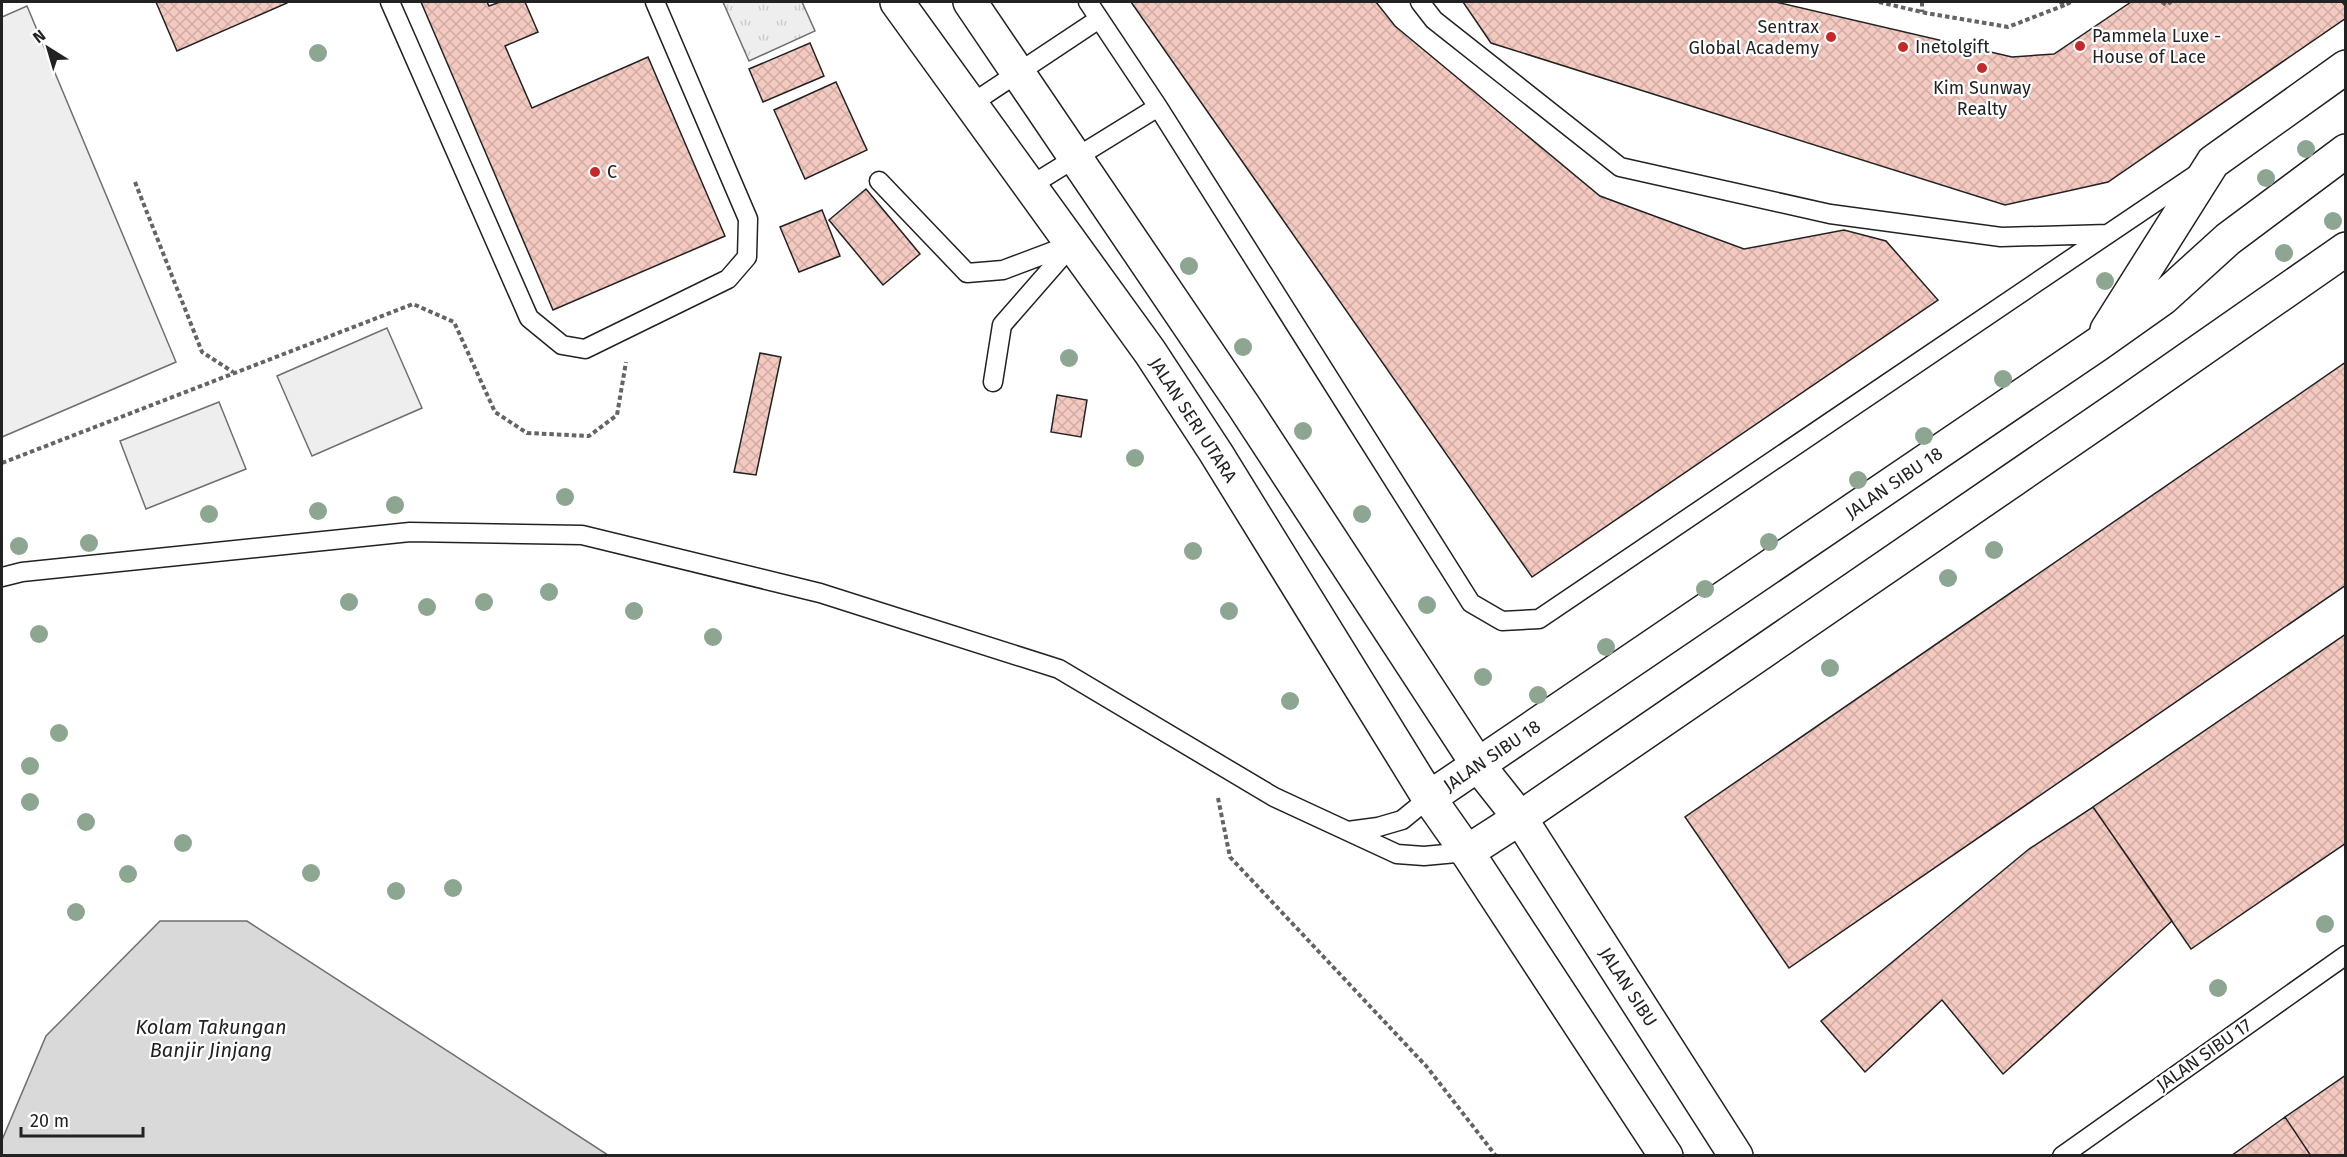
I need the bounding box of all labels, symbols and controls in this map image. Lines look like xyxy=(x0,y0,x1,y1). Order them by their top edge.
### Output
place label: Sentrax Global Academy xyxy=(1689,16,1819,59)
north arrow xyxy=(18,18,78,78)
place label: Pammela Luxe - House of Lace xyxy=(2092,25,2221,68)
text: N xyxy=(29,26,49,47)
marker: Sentrax Global Academy xyxy=(1824,30,1838,44)
place label: Inetolgift xyxy=(1915,36,1990,58)
marker: Pammela Luxe - House of Lace xyxy=(2073,39,2087,53)
marker: Inetolgift xyxy=(1896,40,1910,54)
marker: Kim Sunway Realty xyxy=(1975,61,1989,75)
place label: Kim Sunway Realty xyxy=(1933,77,2031,120)
place label: C xyxy=(607,161,617,183)
marker: C xyxy=(588,165,602,179)
street label: JALAN SERI UTARA xyxy=(1144,353,1242,487)
street label: JALAN SIBU 18 xyxy=(1841,442,1947,524)
street label: JALAN SIBU 18 xyxy=(1439,715,1545,797)
street label: JALAN SIBU xyxy=(1594,943,1662,1031)
street label: JALAN SIBU 17 xyxy=(2152,1014,2256,1096)
water label: Kolam Takungan Banjir Jinjang xyxy=(135,1015,287,1062)
scale bar xyxy=(21,1100,142,1138)
text: 20 m xyxy=(30,1110,69,1132)

